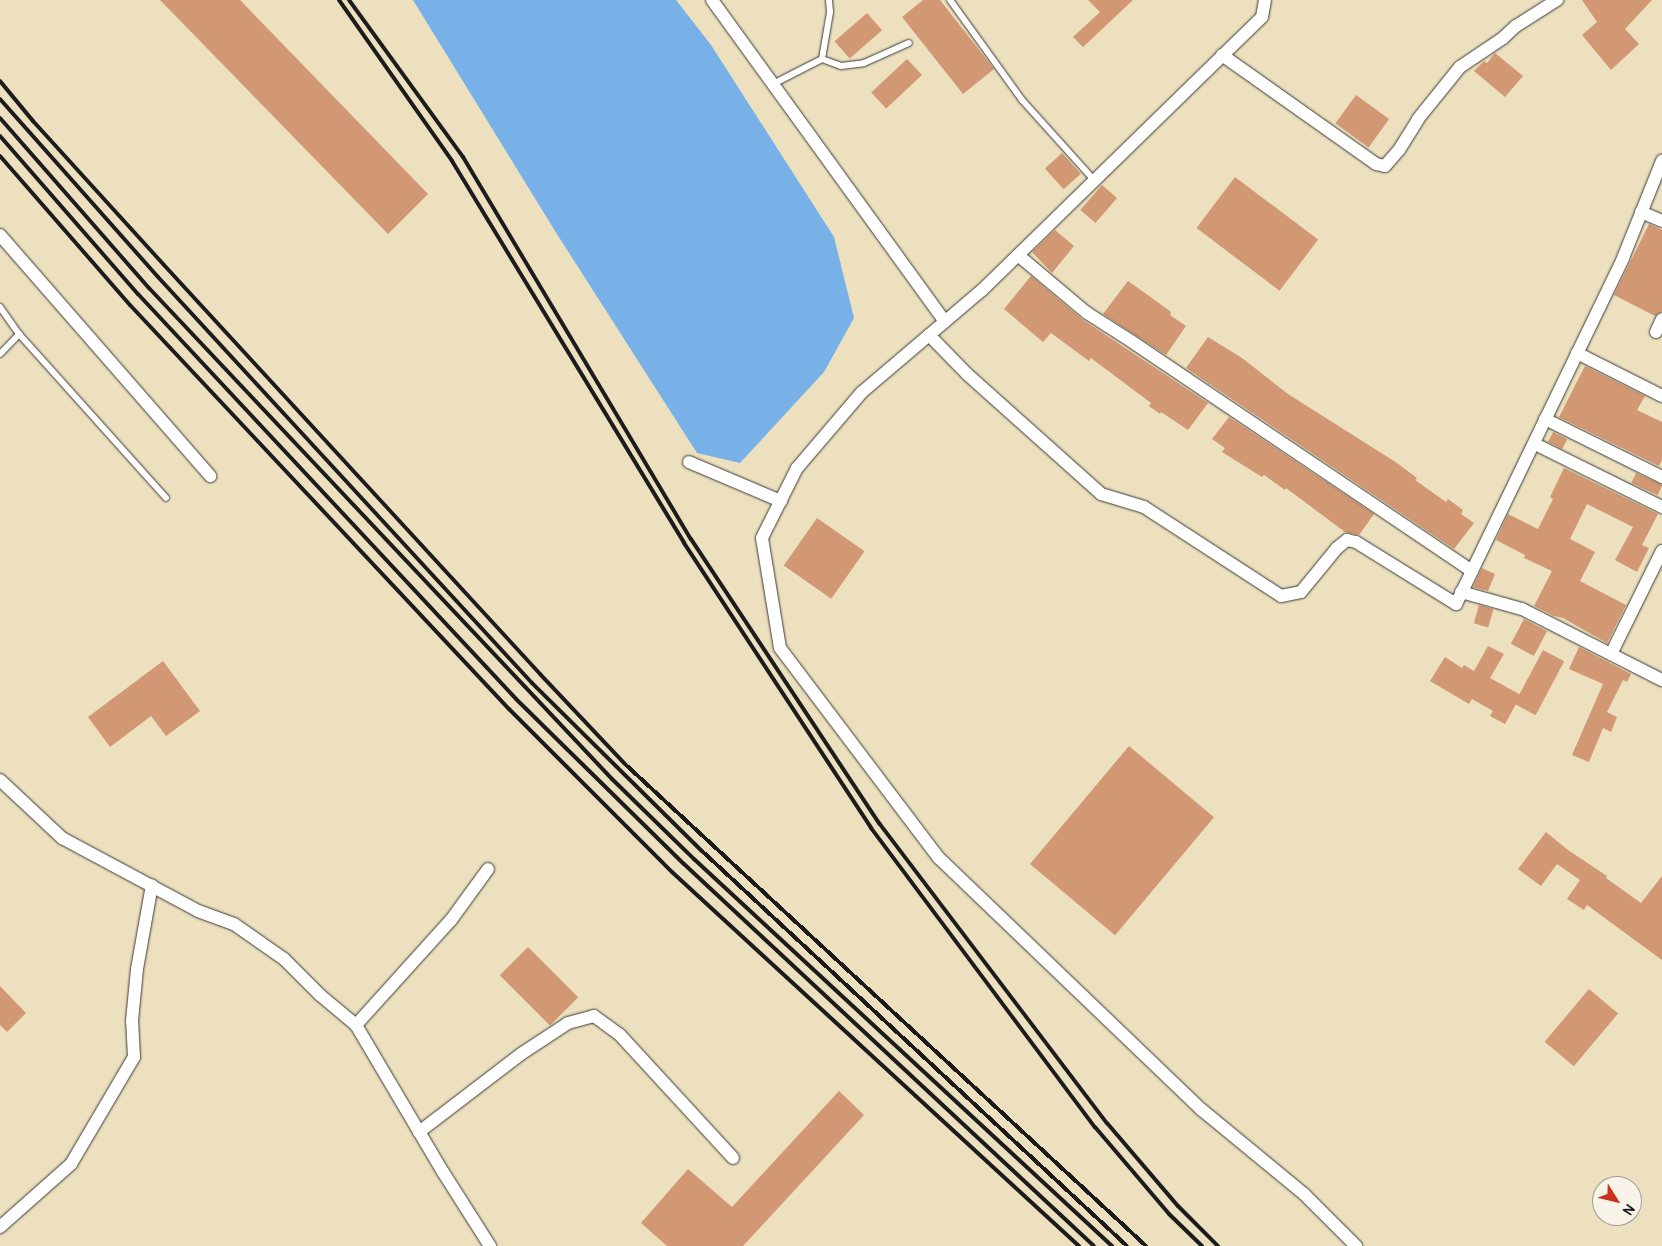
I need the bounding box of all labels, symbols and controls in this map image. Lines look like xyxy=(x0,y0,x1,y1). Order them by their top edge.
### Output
north arrow xyxy=(1592,1176,1642,1226)
text: N xyxy=(1619,1201,1638,1218)

